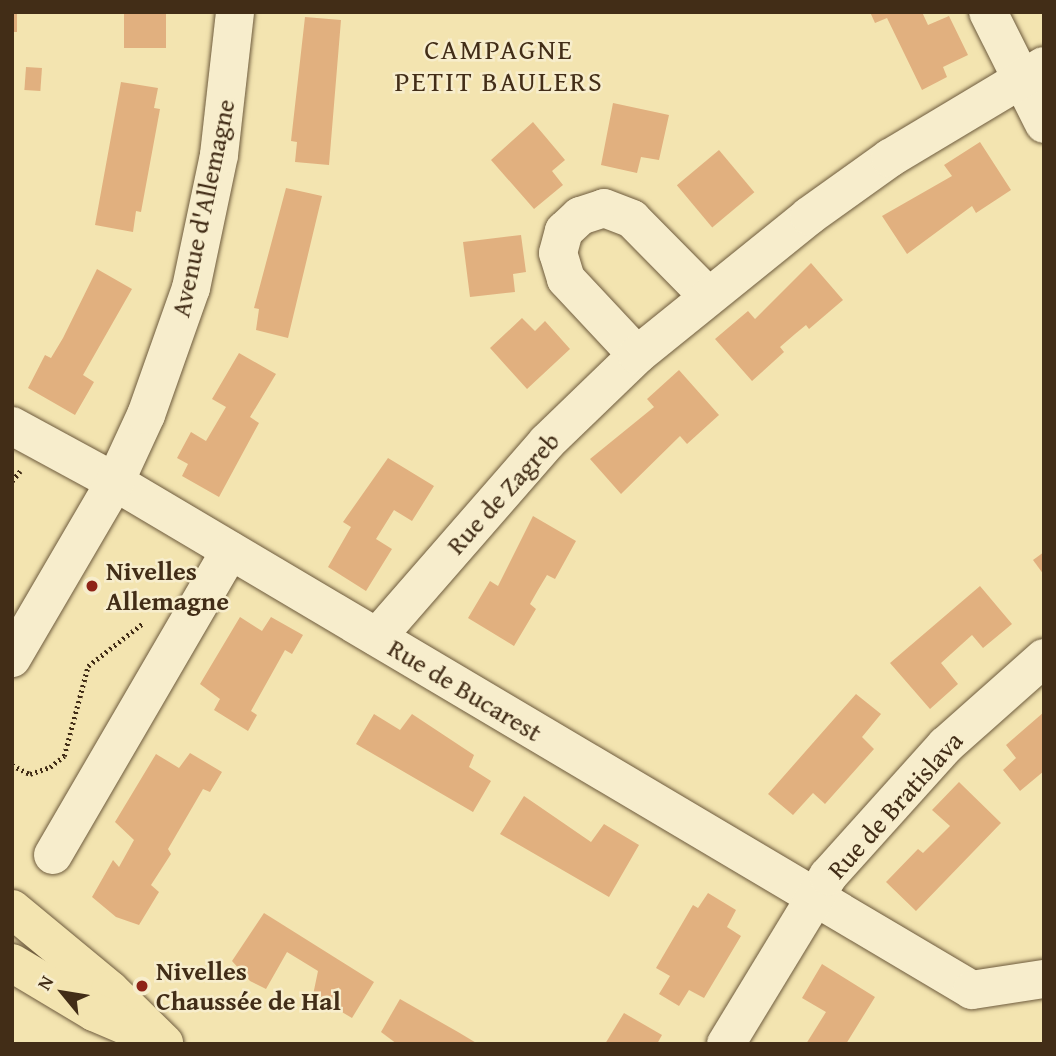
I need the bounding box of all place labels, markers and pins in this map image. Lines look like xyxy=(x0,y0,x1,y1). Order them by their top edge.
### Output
place label: Nivelles Allemagne xyxy=(106,555,229,616)
marker: Nivelles Allemagne xyxy=(84,578,100,594)
place label: Nivelles Chaussée de Hal xyxy=(156,955,341,1016)
marker: Nivelles Chaussée de Hal xyxy=(134,978,150,994)

